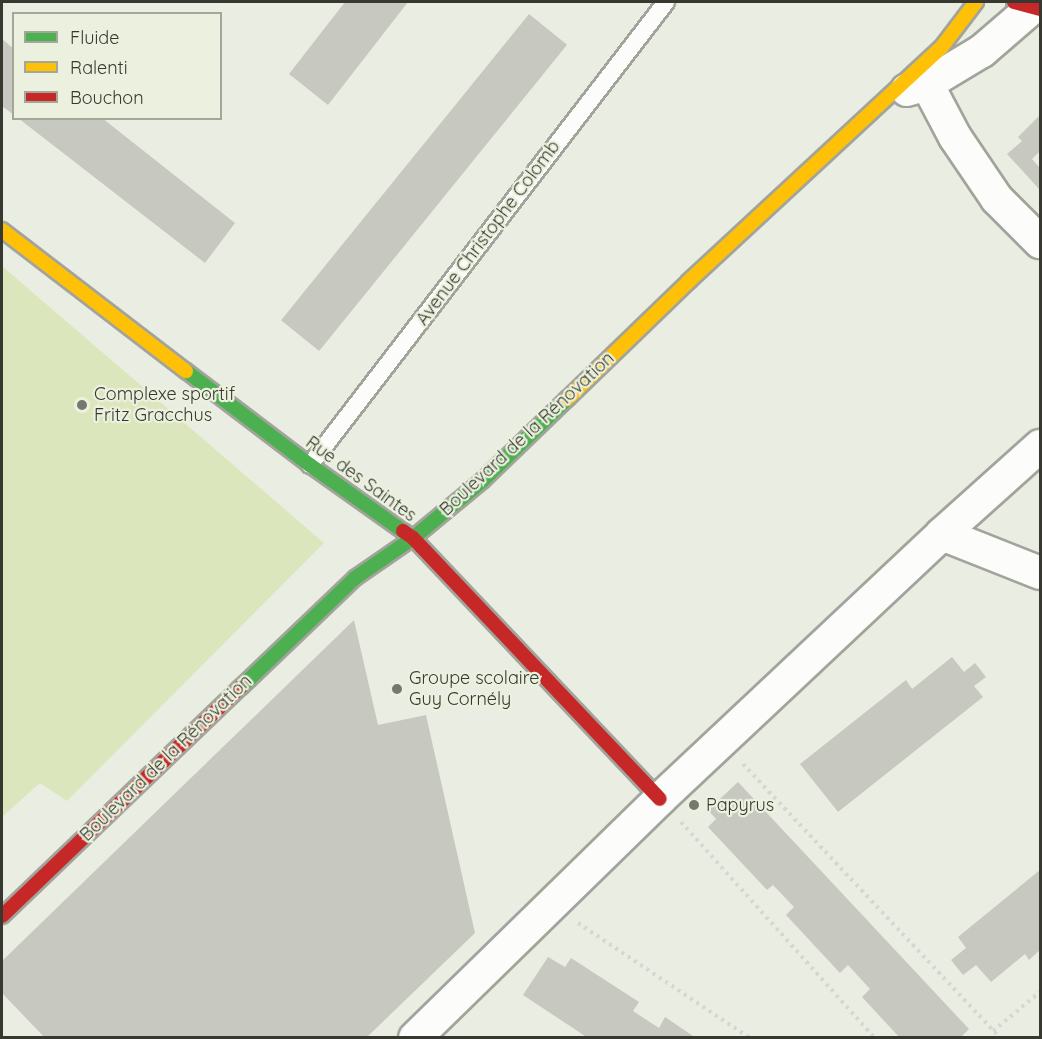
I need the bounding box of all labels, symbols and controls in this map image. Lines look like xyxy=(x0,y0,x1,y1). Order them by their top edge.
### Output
legend xyxy=(12,12,222,120)
text: Fluide xyxy=(70,26,119,49)
text: Ralenti xyxy=(70,56,128,79)
text: Bouchon xyxy=(70,86,144,109)
street label: Avenue Christophe Colomb xyxy=(412,136,564,330)
street label: Boulevard de la Rénovation xyxy=(435,347,619,521)
place label: Complexe sportif Fritz Gracchus xyxy=(94,384,235,426)
marker: Complexe sportif Fritz Gracchus xyxy=(75,398,89,412)
street label: Rue des Saintes xyxy=(301,432,421,526)
place label: Groupe scolaire Guy Cornély xyxy=(409,668,539,710)
street label: Boulevard de la Rénovation xyxy=(76,670,256,846)
marker: Groupe scolaire Guy Cornély xyxy=(390,682,404,696)
place label: Papyrus xyxy=(706,794,774,816)
marker: Papyrus xyxy=(687,798,701,812)

